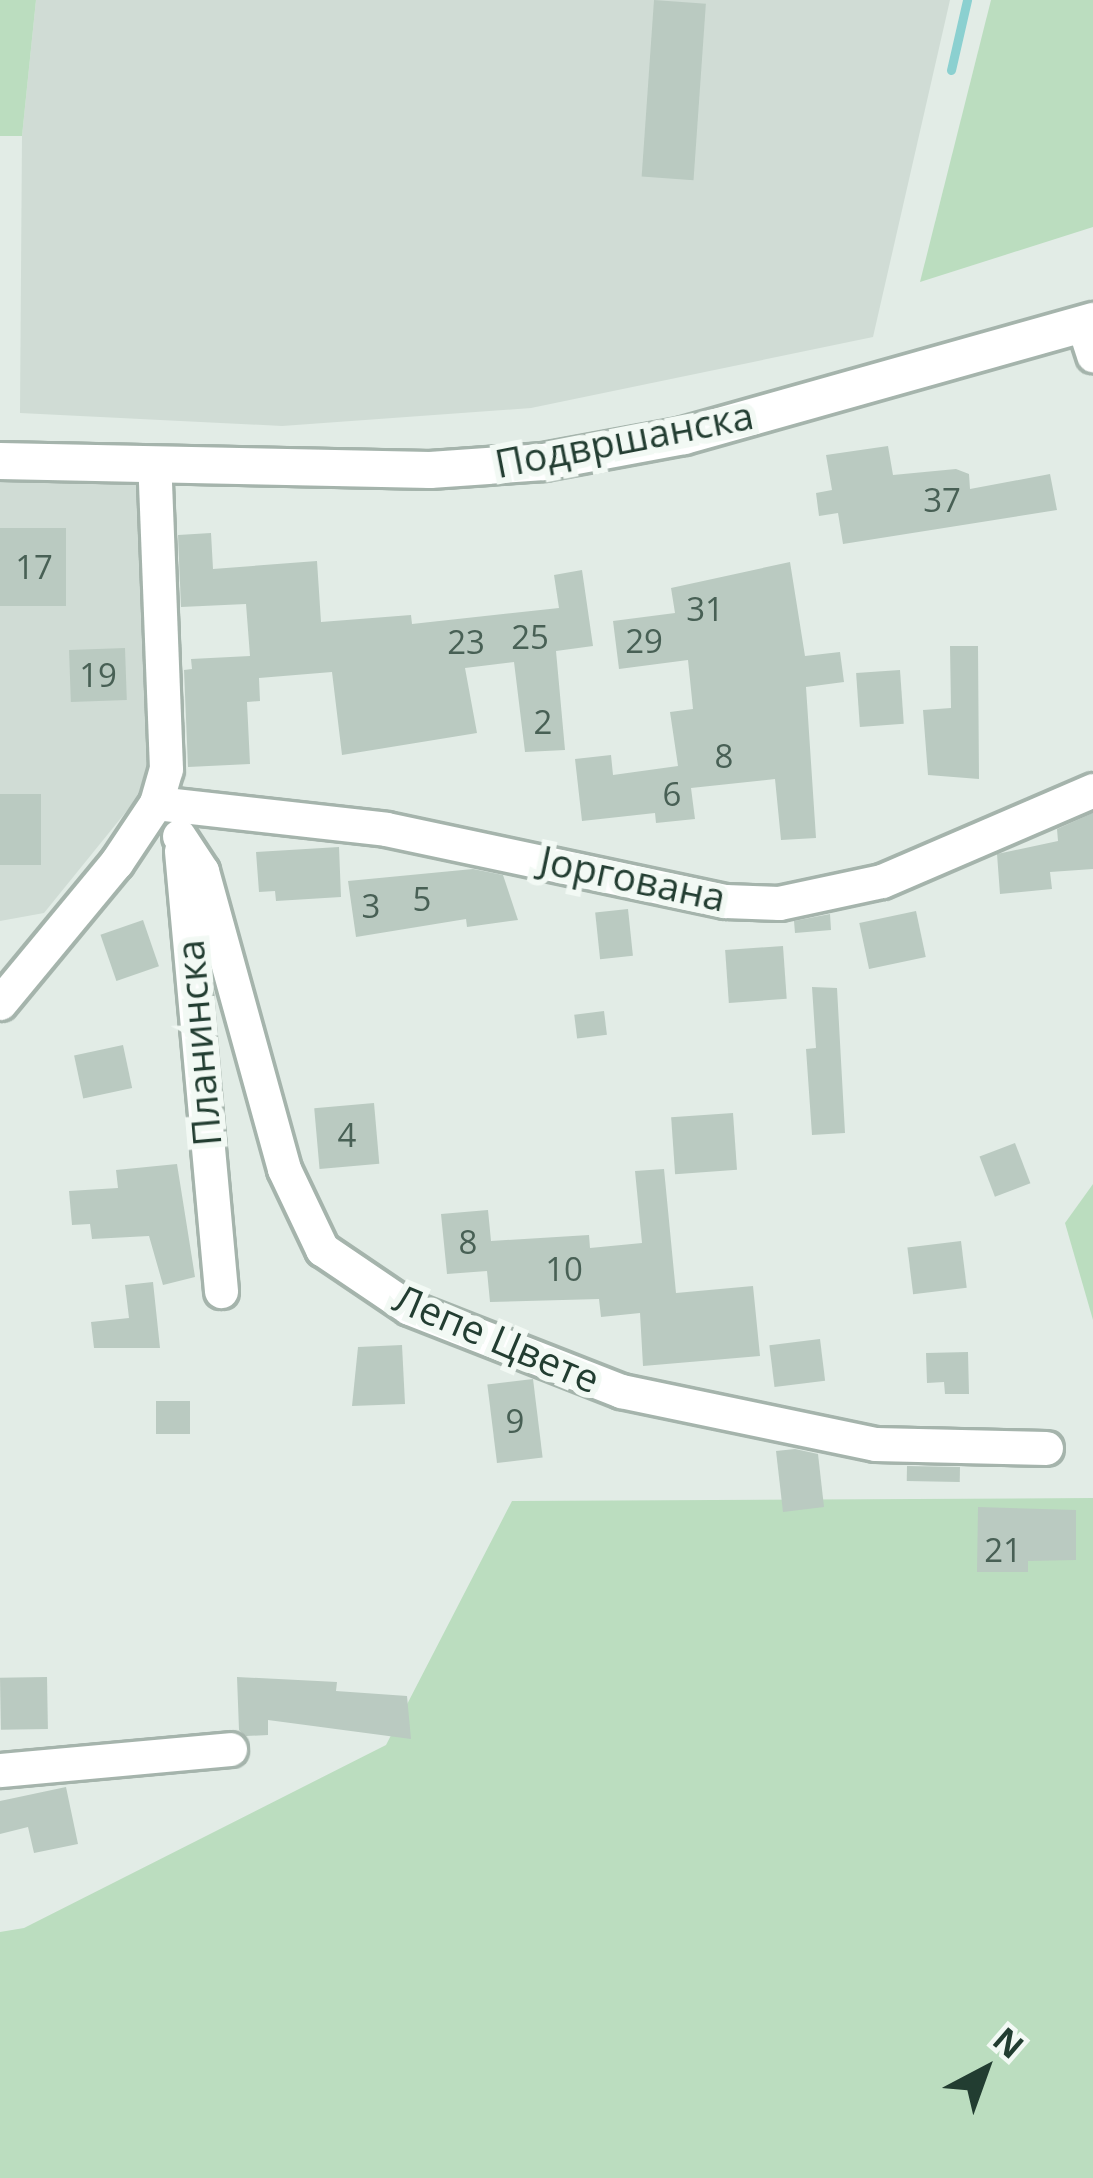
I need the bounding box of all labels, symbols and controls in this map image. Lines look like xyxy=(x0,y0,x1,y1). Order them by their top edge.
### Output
street label: Подвршанска xyxy=(491,391,757,487)
house number: 37 xyxy=(923,480,961,520)
house number: 17 xyxy=(15,547,53,587)
house number: 31 xyxy=(686,589,724,629)
house number: 25 xyxy=(511,617,549,657)
house number: 29 xyxy=(625,621,663,661)
house number: 23 xyxy=(447,622,485,662)
house number: 19 xyxy=(79,655,117,695)
house number: 2 xyxy=(534,702,552,742)
house number: 8 xyxy=(715,736,733,776)
house number: 6 xyxy=(663,774,681,814)
street label: Јоргована xyxy=(536,836,730,920)
house number: 5 xyxy=(413,879,431,919)
house number: 3 xyxy=(362,886,380,926)
street label: Планинска xyxy=(166,938,230,1148)
house number: 4 xyxy=(338,1115,356,1155)
house number: 8 xyxy=(459,1222,477,1262)
house number: 10 xyxy=(545,1249,583,1289)
street label: Лепе Цвете xyxy=(387,1274,607,1402)
house number: 9 xyxy=(506,1401,524,1441)
house number: 21 xyxy=(984,1530,1022,1570)
north arrow xyxy=(925,2010,1045,2130)
text: N xyxy=(984,2017,1034,2068)

